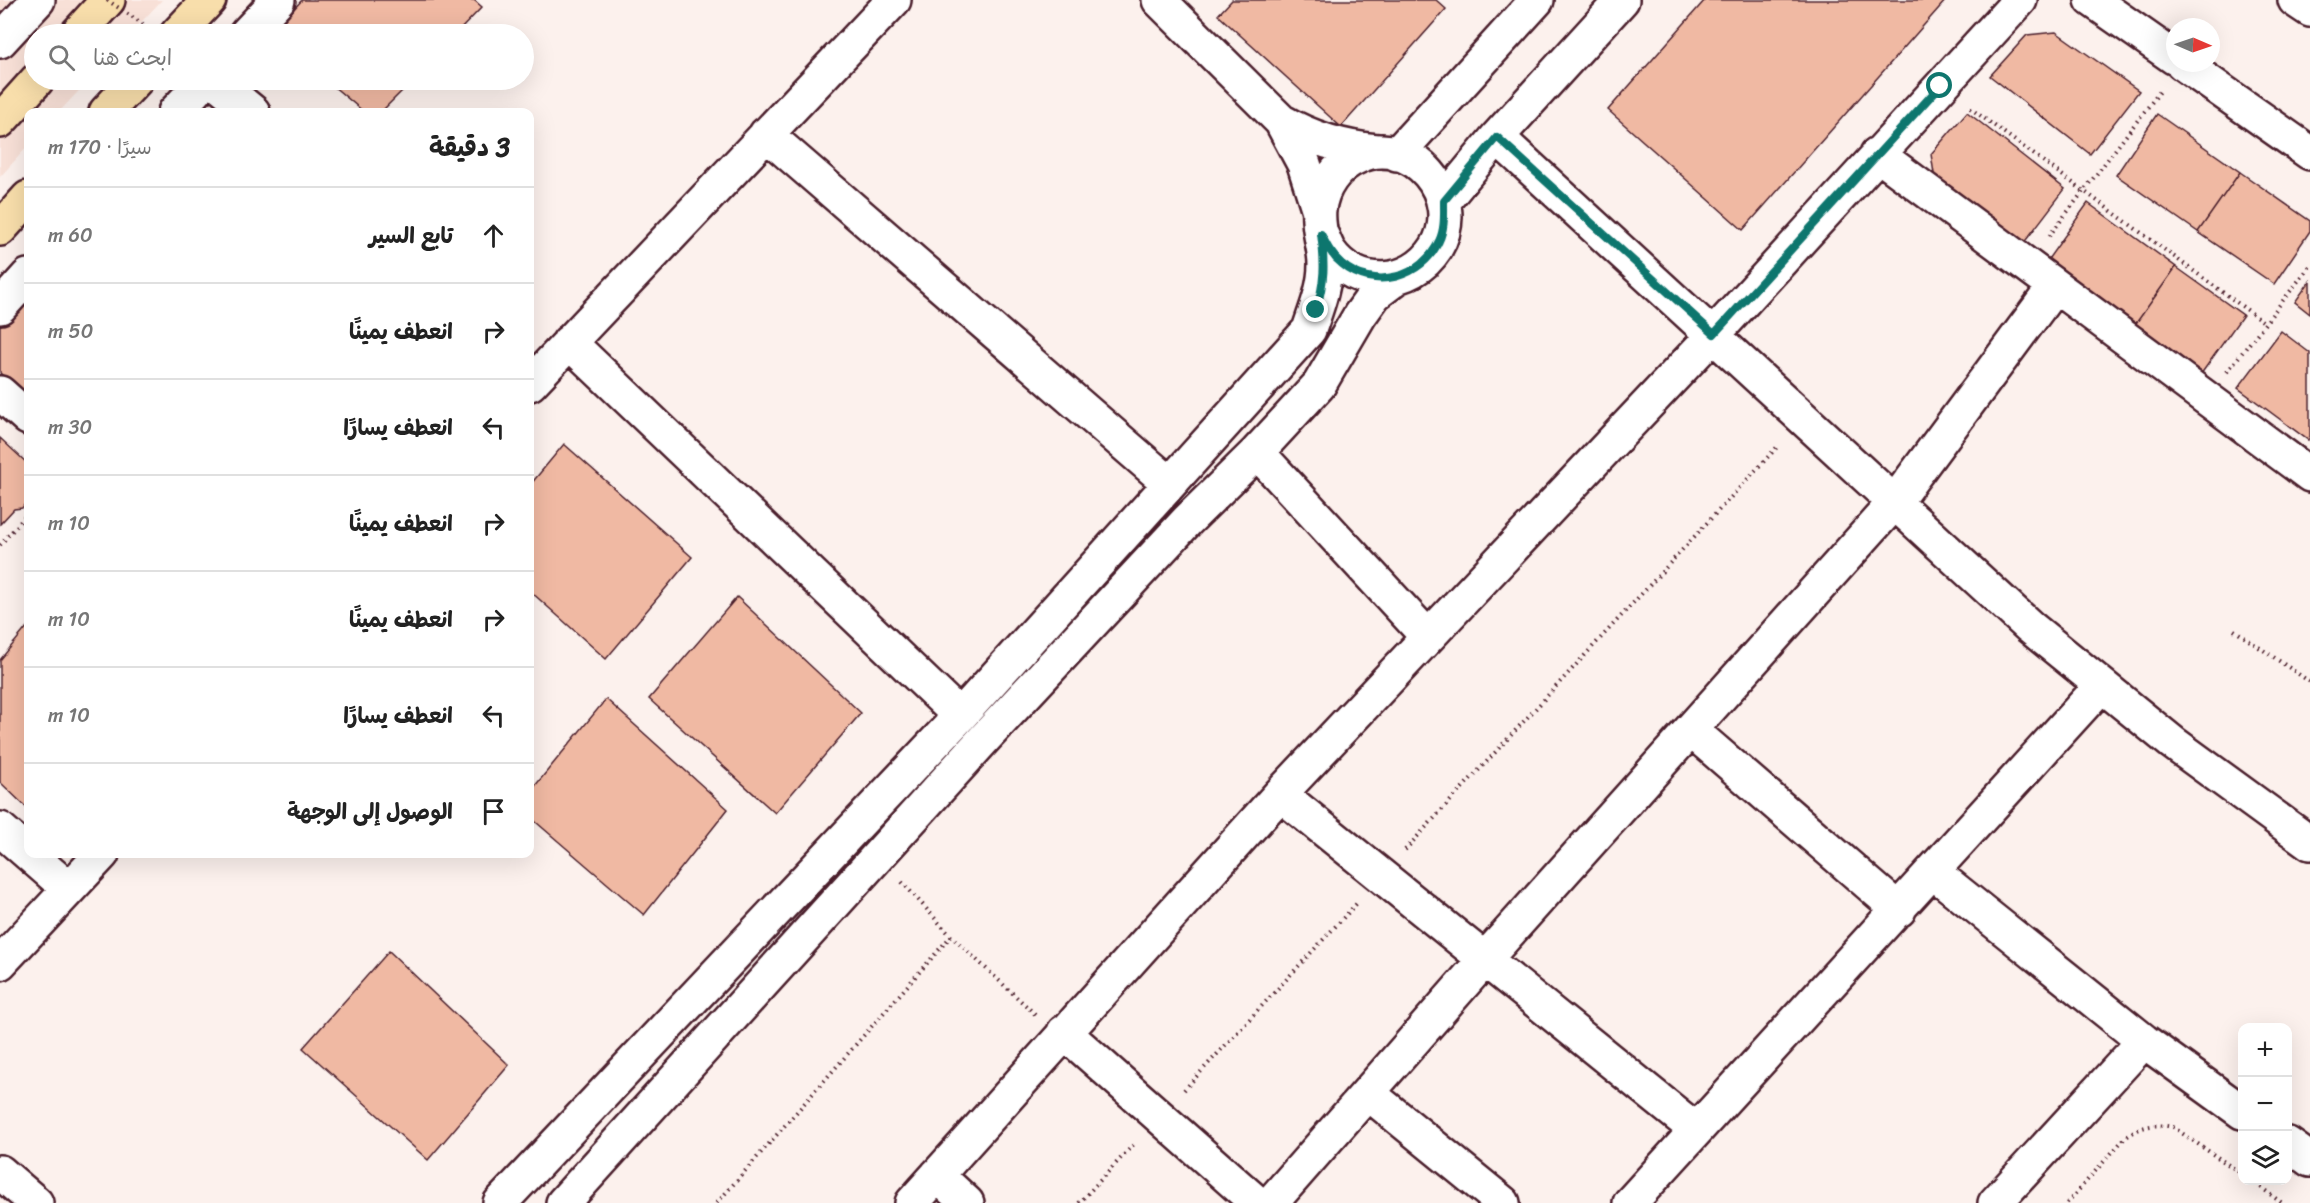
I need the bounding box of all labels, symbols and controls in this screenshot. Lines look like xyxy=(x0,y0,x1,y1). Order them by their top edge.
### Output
north arrow xyxy=(2166,18,2220,72)
search box xyxy=(24,24,534,90)
text: ابحث هنا xyxy=(93,38,172,77)
icon: search xyxy=(45,41,78,74)
route start xyxy=(1926,72,1952,98)
text: 3 دقيقة xyxy=(429,124,510,170)
text: سيرًا · 170 m xyxy=(48,130,152,165)
text: تابع السير xyxy=(369,216,453,255)
text: 60 m xyxy=(48,218,93,253)
icon: ahead xyxy=(477,219,510,252)
route end xyxy=(1302,296,1328,322)
text: انعطف يمينًا xyxy=(349,312,453,351)
text: 50 m xyxy=(48,314,93,349)
icon: right xyxy=(477,315,510,348)
text: انعطف يسارًا xyxy=(343,408,453,447)
text: 30 m xyxy=(48,410,92,445)
icon: left xyxy=(477,411,510,444)
text: انعطف يمينًا xyxy=(349,504,453,543)
text: 10 m xyxy=(48,506,90,541)
icon: right xyxy=(477,507,510,540)
text: انعطف يمينًا xyxy=(349,600,453,639)
text: 10 m xyxy=(48,602,90,637)
icon: right xyxy=(477,603,510,636)
text: انعطف يسارًا xyxy=(343,696,453,735)
text: 10 m xyxy=(48,698,90,733)
icon: left xyxy=(477,699,510,732)
text: الوصول إلى الوجهة xyxy=(287,792,453,831)
icon: arrive xyxy=(477,795,510,828)
map controls xyxy=(2238,1023,2292,1185)
button: + xyxy=(2238,1023,2292,1077)
button: − xyxy=(2238,1077,2292,1131)
button: layers xyxy=(2238,1131,2292,1185)

